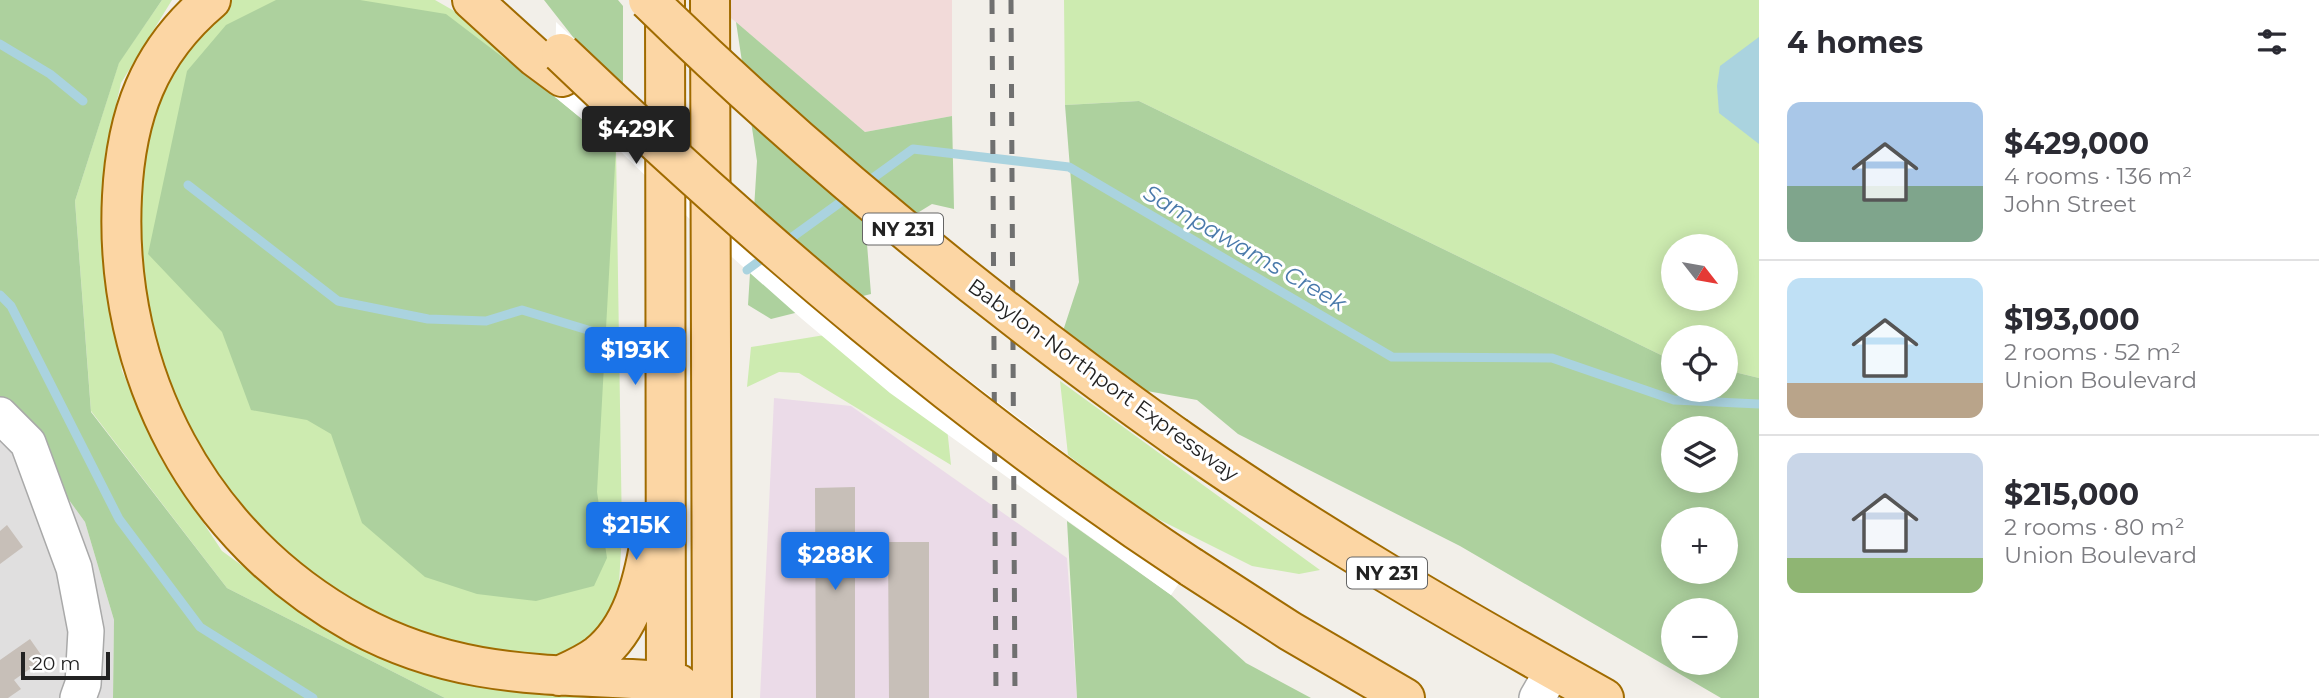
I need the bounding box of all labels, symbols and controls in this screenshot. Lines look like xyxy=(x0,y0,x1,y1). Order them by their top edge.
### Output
icon: filters xyxy=(2253,23,2291,61)
text: 4 homes xyxy=(1787,24,1923,61)
pin: $429K xyxy=(587,106,685,166)
text: $429K xyxy=(598,115,674,143)
text: $429,000 xyxy=(2004,125,2149,162)
icon: home xyxy=(1843,130,1927,214)
text: 4 rooms · 136 m² xyxy=(2004,162,2192,190)
water label: Sampawams Creek xyxy=(1139,179,1352,318)
text: John Street xyxy=(2004,190,2137,218)
road number: NY 231 xyxy=(863,214,943,244)
north arrow xyxy=(1661,234,1738,312)
map controls xyxy=(1661,234,1738,675)
street label: Babylon-Northport Expressway xyxy=(963,273,1244,487)
text: $193,000 xyxy=(2004,301,2140,338)
icon: home xyxy=(1843,306,1927,390)
button: locate xyxy=(1661,325,1738,402)
pin: $193K xyxy=(586,328,684,387)
text: $193K xyxy=(601,336,669,364)
text: 2 rooms · 52 m² xyxy=(2004,338,2181,366)
text: Union Boulevard xyxy=(2004,366,2197,394)
button: layers xyxy=(1661,416,1738,493)
text: $215,000 xyxy=(2004,476,2139,513)
icon: home xyxy=(1843,481,1927,565)
pin: $215K xyxy=(587,503,685,562)
button: + xyxy=(1661,507,1738,584)
text: $215K xyxy=(602,511,670,539)
text: 2 rooms · 80 m² xyxy=(2004,513,2185,541)
pin: $288K xyxy=(786,532,884,592)
text: $288K xyxy=(797,541,873,569)
text: Union Boulevard xyxy=(2004,541,2197,569)
road number: NY 231 xyxy=(1347,558,1427,588)
button: − xyxy=(1661,598,1738,675)
scale bar xyxy=(21,649,110,681)
text: 20 m xyxy=(32,652,80,675)

